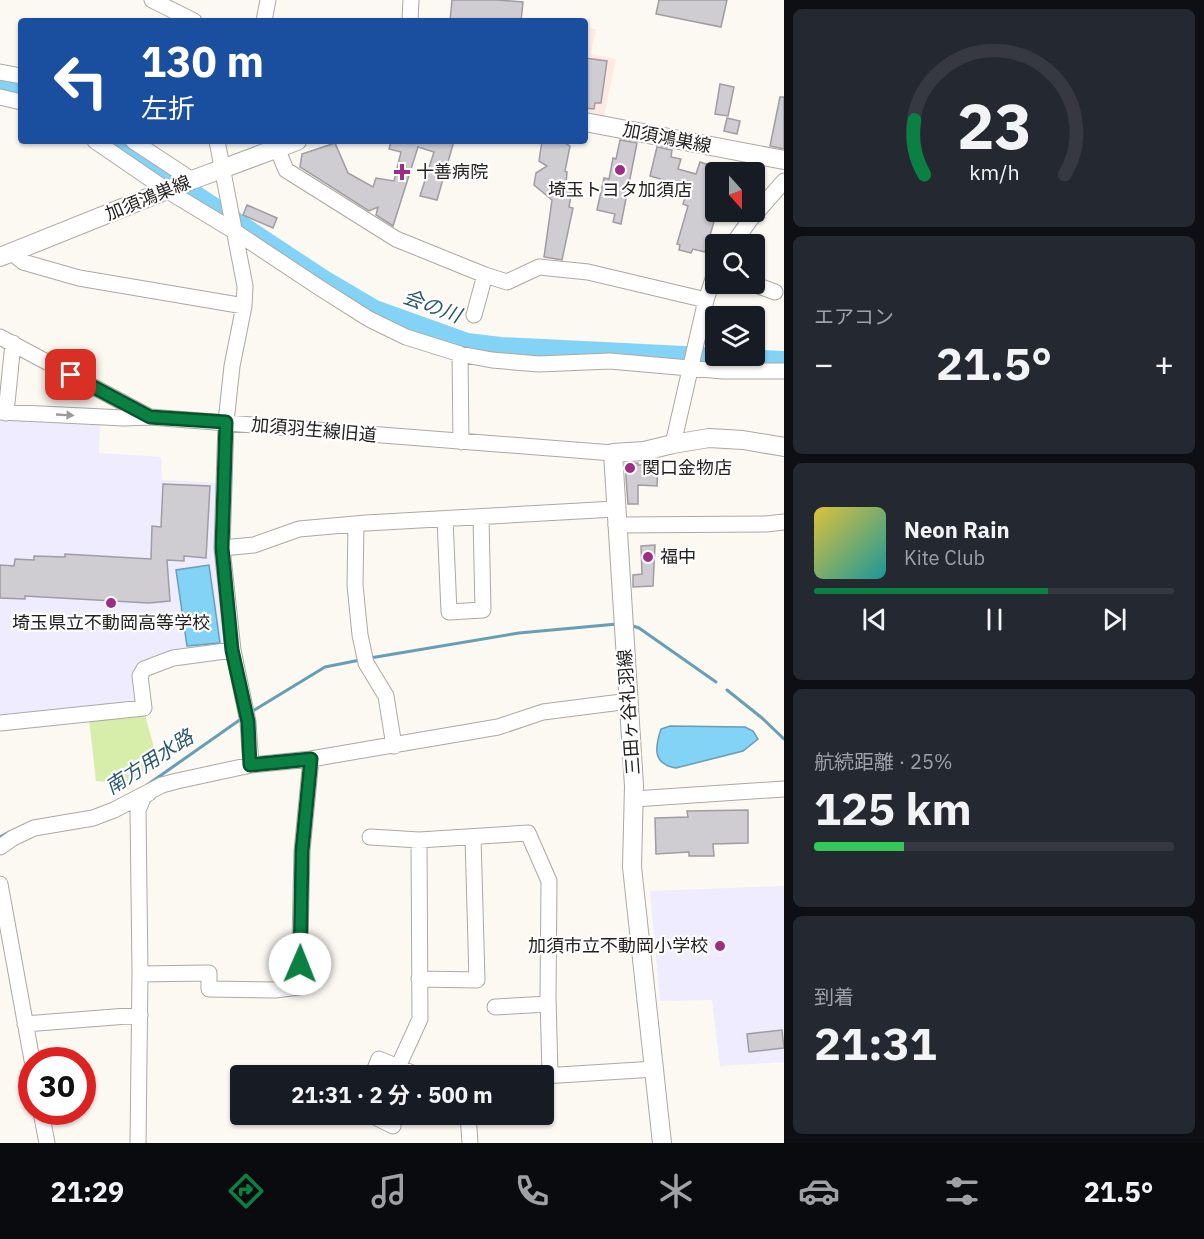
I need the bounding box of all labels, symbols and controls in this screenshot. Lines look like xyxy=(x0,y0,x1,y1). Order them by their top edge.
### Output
text: 130 m xyxy=(141,34,264,89)
icon: left xyxy=(42,42,120,120)
text: 23 xyxy=(957,85,1031,166)
text: 左折 xyxy=(141,90,195,125)
street label: 加須鴻巣線 xyxy=(621,118,713,157)
text: km/h xyxy=(969,158,1019,186)
place label: 十善病院 xyxy=(416,160,488,183)
north arrow xyxy=(705,162,765,222)
map controls xyxy=(705,162,765,366)
marker: 十善病院 xyxy=(393,163,411,181)
marker: 埼玉トヨタ加須店 xyxy=(613,163,627,177)
street label: 加須鴻巣線 xyxy=(102,170,194,225)
place label: 埼玉トヨタ加須店 xyxy=(548,178,692,201)
button: search xyxy=(705,234,765,294)
water label: 会の川 xyxy=(399,283,467,329)
text: エアコン xyxy=(814,303,894,330)
button: layers xyxy=(705,306,765,366)
text: 21.5° xyxy=(936,334,1052,392)
text: − xyxy=(814,342,834,385)
text: + xyxy=(1154,342,1174,385)
pin xyxy=(45,349,96,400)
icon: arrive xyxy=(54,358,87,391)
one-way arrow xyxy=(55,411,74,420)
street label: 加須羽生線旧道 xyxy=(250,413,378,446)
place label: 関口金物店 xyxy=(642,456,732,479)
marker: 関口金物店 xyxy=(623,461,637,475)
text: Neon Rain xyxy=(904,515,1010,544)
text: Kite Club xyxy=(904,544,985,571)
place label: 福中 xyxy=(660,545,696,568)
marker: 福中 xyxy=(641,550,655,564)
marker: 埼玉県立不動岡高等学校 xyxy=(104,596,118,610)
icon: previous xyxy=(858,603,891,636)
icon: pause xyxy=(978,603,1011,636)
icon: next xyxy=(1098,603,1131,636)
place label: 埼玉県立不動岡高等学校 xyxy=(12,611,210,634)
street label: 三田ヶ谷礼羽線 xyxy=(613,648,644,776)
water label: 南方用水路 xyxy=(99,722,200,800)
text: 航続距離 · 25% xyxy=(814,748,953,775)
text: 125 km xyxy=(814,779,972,837)
position arrow xyxy=(268,932,332,996)
place label: 加須市立不動岡小学校 xyxy=(528,934,708,957)
marker: 加須市立不動岡小学校 xyxy=(713,939,727,953)
text: 到着 xyxy=(814,983,854,1010)
text: 21:31 xyxy=(814,1014,937,1072)
speed limit sign: 30 xyxy=(18,1047,96,1125)
text: 21:31 · 2 分 · 500 m xyxy=(291,1080,493,1109)
icon: directions xyxy=(225,1170,267,1212)
icon: music xyxy=(368,1170,410,1212)
icon: phone xyxy=(511,1170,553,1212)
icon: climate xyxy=(655,1170,697,1212)
icon: car xyxy=(798,1170,840,1212)
icon: filters xyxy=(941,1170,983,1212)
text: 21:29 xyxy=(51,1174,124,1209)
text: 21.5° xyxy=(1084,1174,1153,1209)

